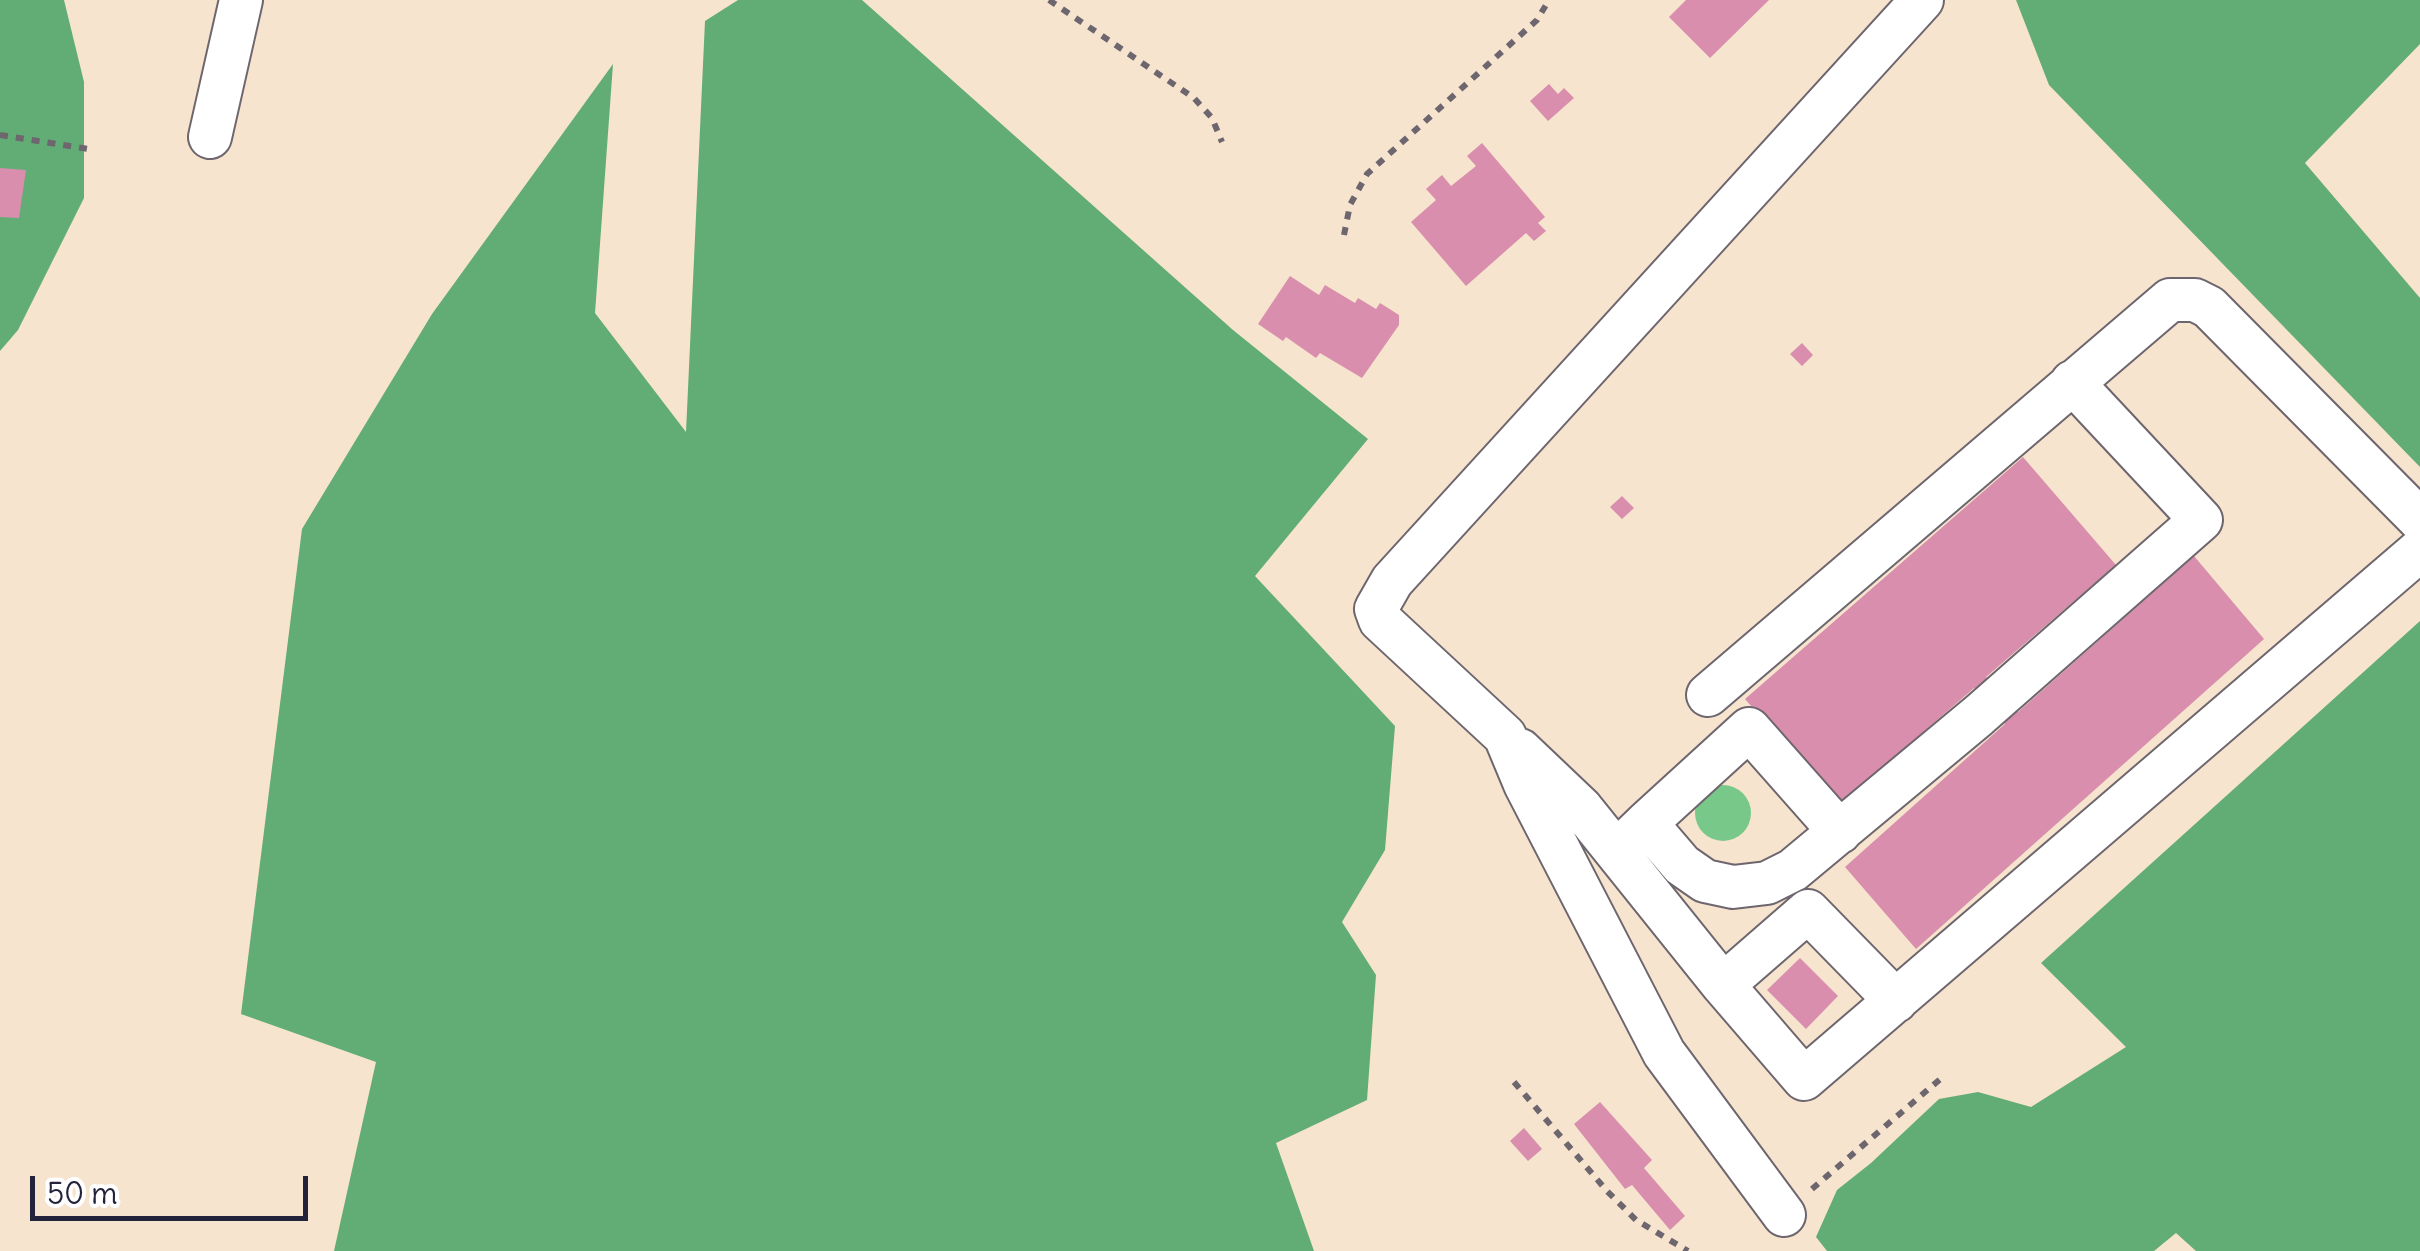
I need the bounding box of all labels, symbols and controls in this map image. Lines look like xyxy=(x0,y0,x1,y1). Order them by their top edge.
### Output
scale bar xyxy=(35,1156,312,1218)
text: 50 m xyxy=(47,1174,117,1212)

